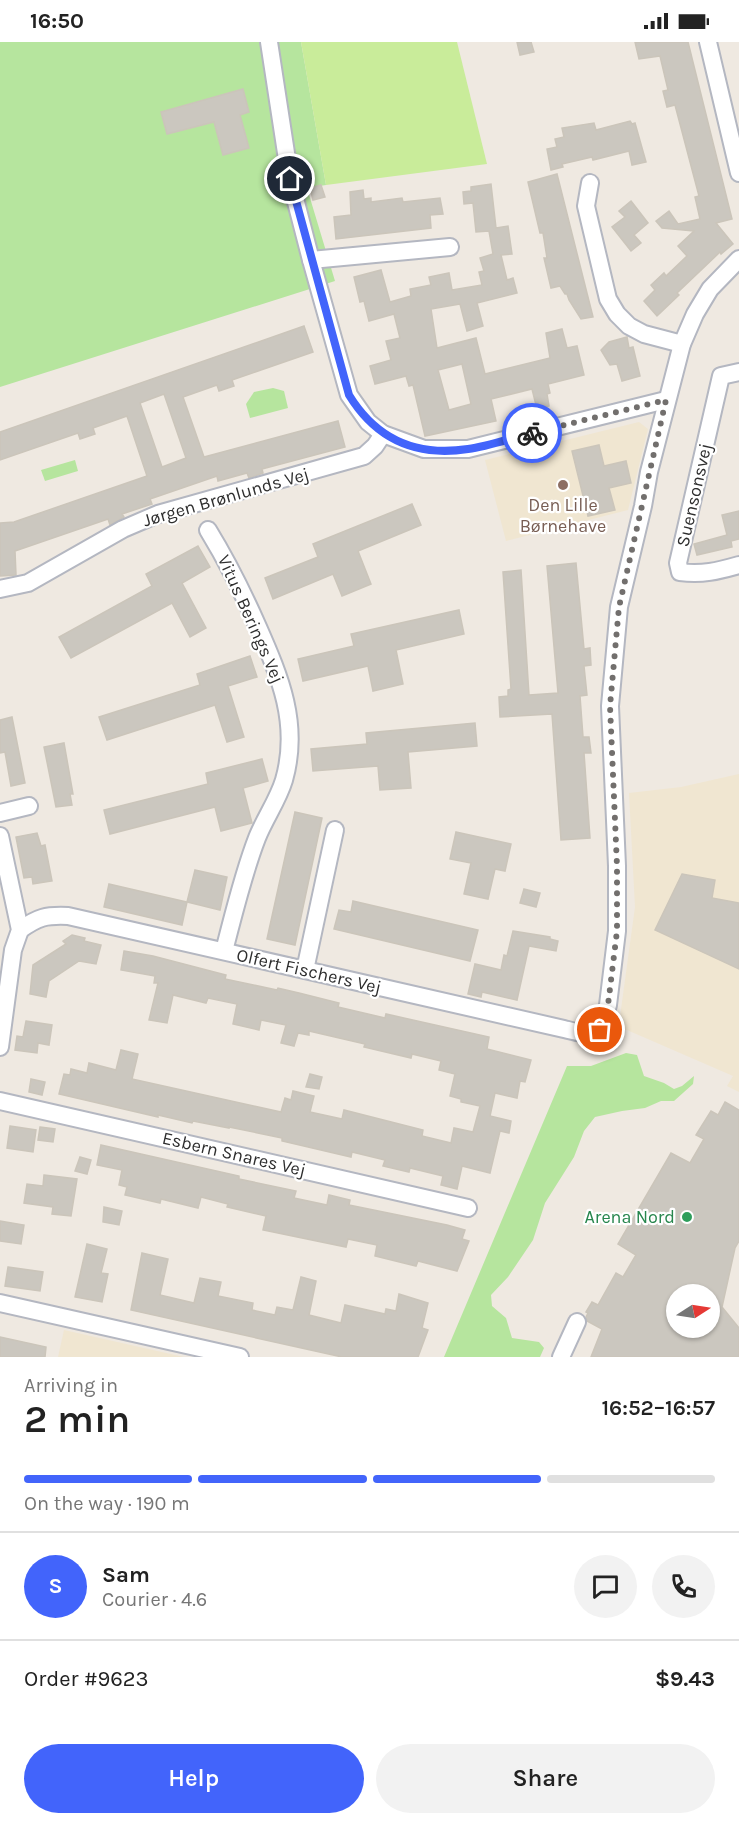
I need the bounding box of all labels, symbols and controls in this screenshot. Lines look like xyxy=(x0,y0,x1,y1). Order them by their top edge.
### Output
text: 16:50 xyxy=(30,8,84,34)
pin xyxy=(264,153,315,204)
icon: home xyxy=(273,162,306,195)
courier xyxy=(502,403,562,463)
icon: bike xyxy=(516,417,549,450)
street label: Suensonsvej xyxy=(671,441,717,549)
street label: Jørgen Brønlunds Vej xyxy=(140,463,312,531)
marker: Den Lille Børnehave xyxy=(556,478,570,492)
place label: Den Lille Børnehave xyxy=(520,494,606,537)
street label: Vitus Berings Vej xyxy=(213,551,289,687)
street label: Olfert Fischers Vej xyxy=(234,944,384,998)
pin xyxy=(574,1004,625,1055)
icon: bag xyxy=(583,1013,616,1046)
street label: Esbern Snares Vej xyxy=(160,1127,308,1181)
place label: Arena Nord xyxy=(585,1206,675,1228)
marker: Arena Nord xyxy=(680,1210,694,1224)
north arrow xyxy=(666,1284,720,1338)
map controls xyxy=(666,1284,720,1338)
text: Arriving in xyxy=(24,1374,118,1397)
text: 16:52–16:57 xyxy=(601,1395,715,1421)
text: 2 min xyxy=(24,1396,130,1442)
text: On the way · 190 m xyxy=(24,1492,190,1515)
button: chat xyxy=(574,1555,637,1618)
button: phone xyxy=(652,1555,715,1618)
text: Sam xyxy=(102,1562,150,1588)
text: S xyxy=(48,1573,63,1599)
text: Courier · 4.6 xyxy=(102,1588,207,1611)
text: Order #9623 xyxy=(24,1666,149,1692)
text: $9.43 xyxy=(655,1666,715,1692)
button: Help xyxy=(24,1744,364,1813)
button: Share xyxy=(376,1744,715,1813)

